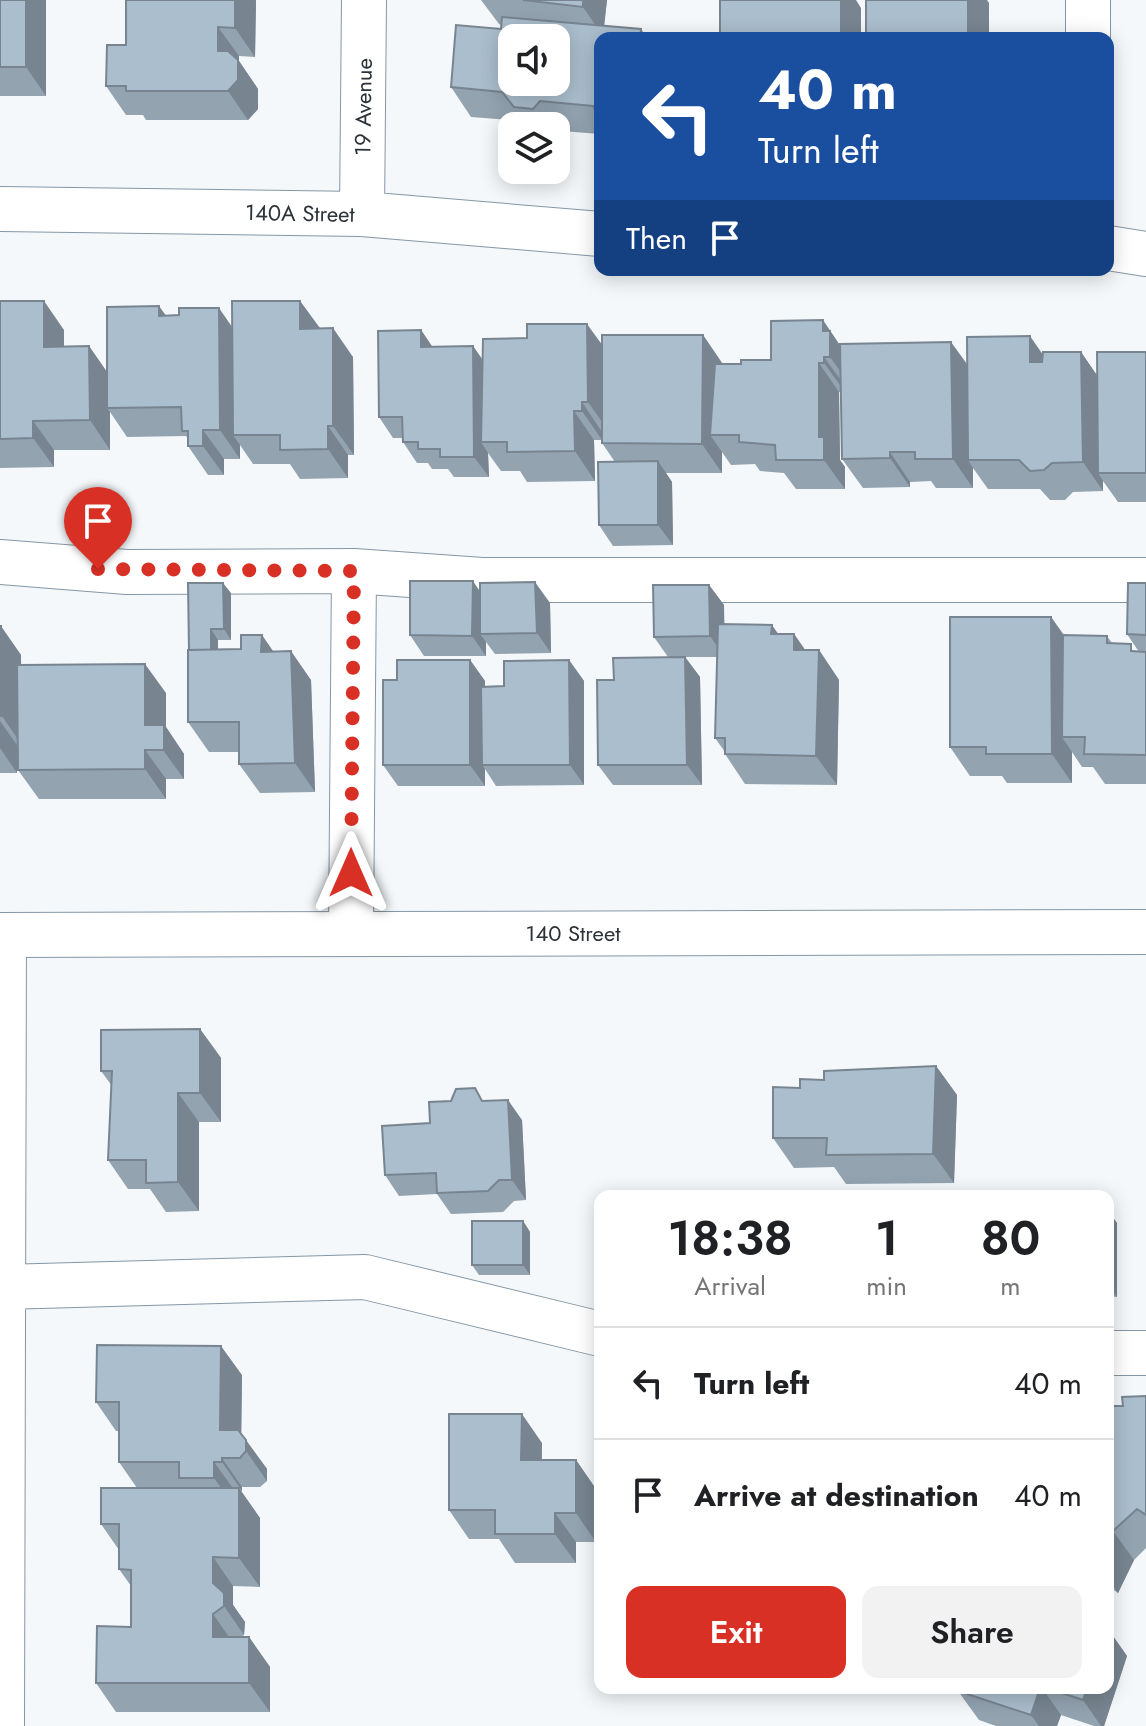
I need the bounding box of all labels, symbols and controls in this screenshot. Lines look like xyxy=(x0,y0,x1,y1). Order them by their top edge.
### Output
map controls xyxy=(498,24,570,184)
button: sound xyxy=(498,24,570,96)
text: 40 m xyxy=(758,49,897,130)
street label: 19 Avenue xyxy=(346,58,380,156)
icon: left xyxy=(626,64,730,168)
button: layers xyxy=(498,112,570,184)
text: Turn left xyxy=(758,124,879,176)
street label: 140A Street xyxy=(245,196,356,230)
icon: arrive xyxy=(703,216,747,260)
text: Then xyxy=(626,217,687,260)
pin xyxy=(64,487,132,569)
icon: arrive xyxy=(76,499,120,543)
position arrow xyxy=(309,831,393,915)
street label: 140 Street xyxy=(525,917,621,949)
text: 18:38 xyxy=(668,1204,793,1273)
text: 1 xyxy=(875,1204,898,1273)
text: 80 xyxy=(981,1204,1040,1273)
text: Arrival xyxy=(694,1267,766,1305)
text: min xyxy=(866,1267,907,1305)
text: m xyxy=(1000,1267,1021,1305)
icon: left xyxy=(626,1361,670,1405)
text: Turn left xyxy=(694,1362,809,1405)
text: 40 m xyxy=(1014,1362,1082,1405)
icon: arrive xyxy=(626,1473,670,1517)
text: Arrive at destination xyxy=(694,1474,979,1517)
text: 40 m xyxy=(1014,1474,1082,1517)
button: Exit xyxy=(626,1586,846,1678)
button: Share xyxy=(862,1586,1082,1678)

